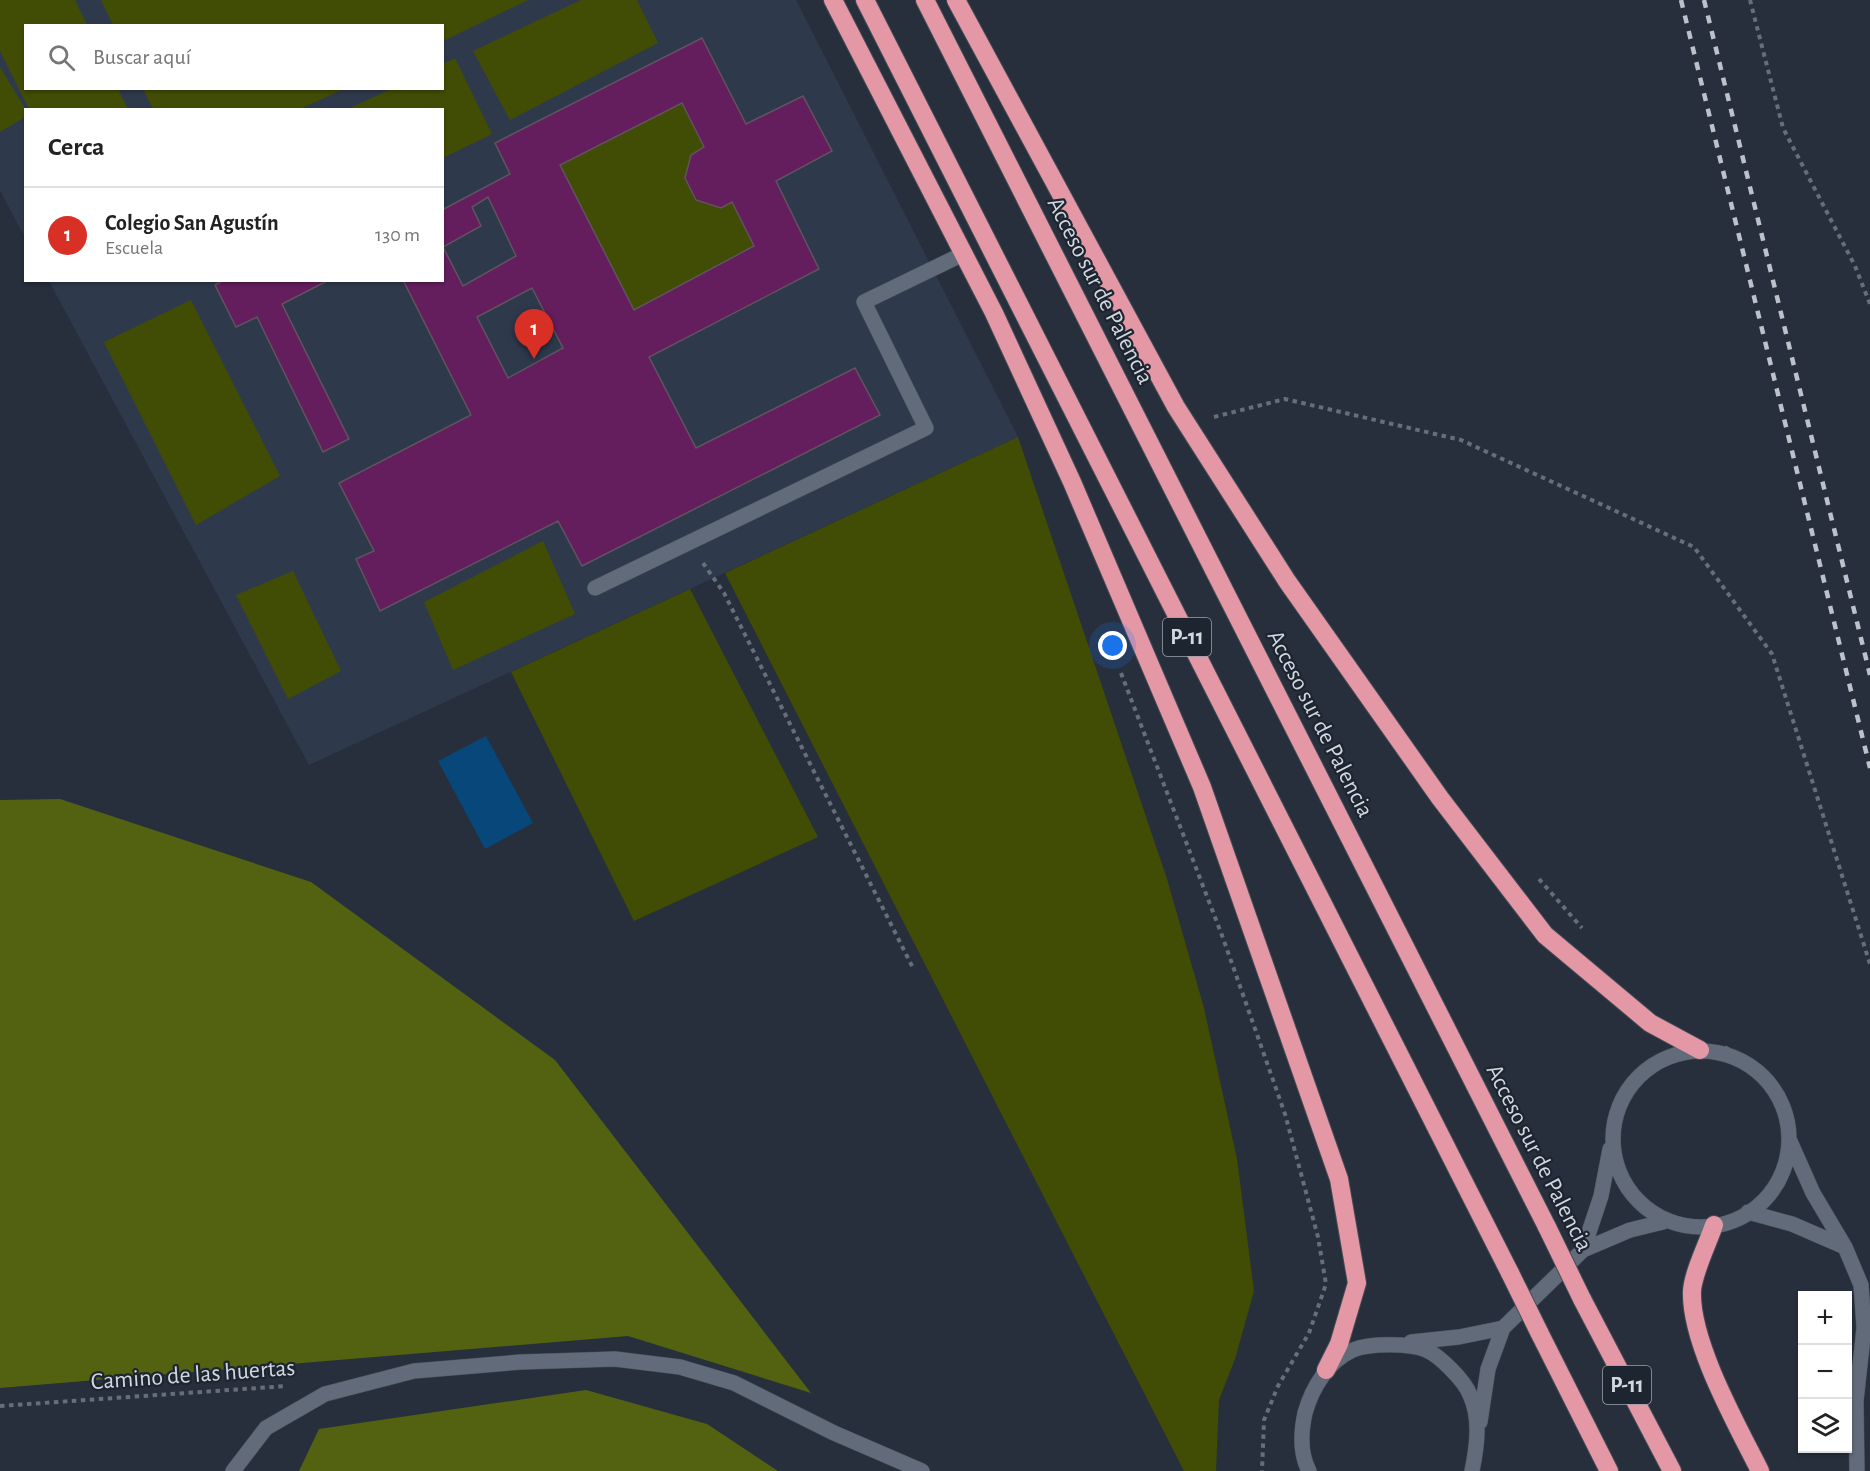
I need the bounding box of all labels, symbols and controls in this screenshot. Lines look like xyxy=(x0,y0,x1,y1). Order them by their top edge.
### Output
search box xyxy=(24,24,444,90)
icon: search xyxy=(45,41,78,74)
text: Buscar aquí xyxy=(93,46,191,68)
text: Cerca xyxy=(48,134,105,160)
street label: Acceso sur de Palencia xyxy=(1043,194,1157,388)
text: Colegio San Agustín xyxy=(105,212,279,234)
text: 1 xyxy=(64,225,71,245)
text: 130 m xyxy=(375,225,420,245)
text: Escuela xyxy=(105,238,163,258)
pin: 1 xyxy=(514,310,554,359)
road number: P-11 xyxy=(1163,618,1211,656)
street label: Acceso sur de Palencia xyxy=(1263,627,1377,821)
your location xyxy=(1098,631,1127,660)
street label: Acceso sur de Palencia xyxy=(1482,1061,1596,1255)
map controls xyxy=(1798,1291,1852,1453)
button: + xyxy=(1798,1291,1852,1345)
button: − xyxy=(1798,1345,1852,1399)
street label: Camino de las huertas xyxy=(90,1356,296,1394)
road number: P-11 xyxy=(1603,1366,1651,1404)
button: layers xyxy=(1798,1399,1852,1453)

